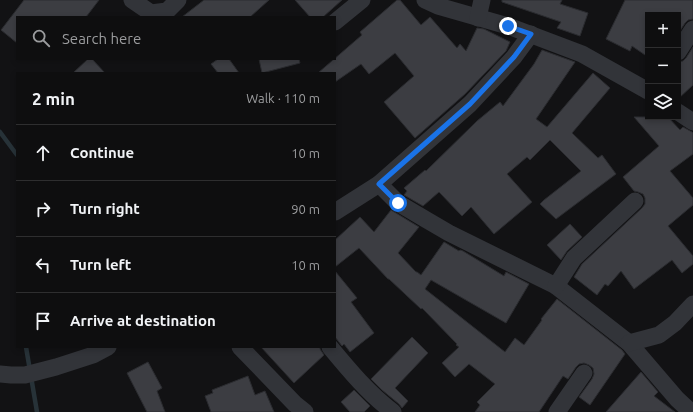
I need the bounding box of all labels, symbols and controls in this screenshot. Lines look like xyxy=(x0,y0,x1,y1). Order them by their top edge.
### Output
map controls xyxy=(645,12,681,120)
button: + xyxy=(645,12,681,48)
search box xyxy=(16,16,336,60)
route end xyxy=(499,17,517,35)
icon: search xyxy=(30,27,52,49)
text: Search here xyxy=(62,30,141,47)
button: − xyxy=(645,48,681,84)
button: layers xyxy=(645,84,681,120)
text: 2 min xyxy=(32,89,75,108)
text: Walk · 110 m xyxy=(246,91,320,105)
icon: ahead xyxy=(32,142,54,164)
text: Continue xyxy=(70,144,134,161)
text: 10 m xyxy=(291,146,320,160)
route start xyxy=(389,194,407,212)
icon: right xyxy=(32,198,54,220)
text: Turn right xyxy=(70,200,140,217)
text: 90 m xyxy=(291,202,320,216)
icon: left xyxy=(32,254,54,276)
text: Turn left xyxy=(70,256,131,273)
text: 10 m xyxy=(291,258,320,272)
icon: arrive xyxy=(32,310,54,332)
text: Arrive at destination xyxy=(70,312,216,329)

